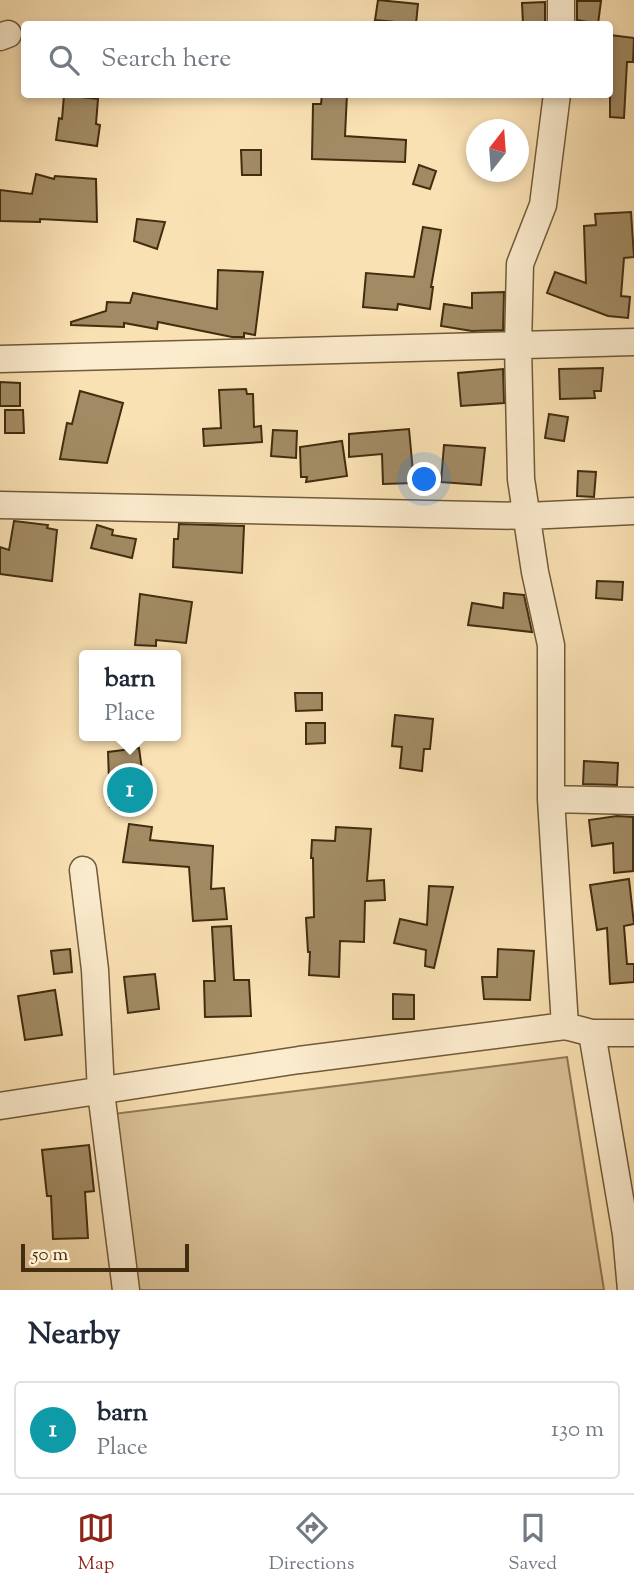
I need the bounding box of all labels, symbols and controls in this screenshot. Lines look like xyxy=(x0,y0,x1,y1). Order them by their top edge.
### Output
search box xyxy=(21,21,613,98)
icon: search xyxy=(45,41,83,79)
text: Search here xyxy=(101,41,231,78)
north arrow xyxy=(466,119,529,182)
your location xyxy=(407,462,441,496)
popup xyxy=(79,650,181,741)
text: barn xyxy=(105,661,155,698)
text: Place xyxy=(105,698,155,731)
pin: 1 xyxy=(107,764,153,816)
scale bar xyxy=(21,1241,189,1273)
text: 50 m xyxy=(32,1242,68,1269)
text: Nearby xyxy=(28,1314,120,1357)
text: barn xyxy=(97,1395,148,1432)
text: 1 xyxy=(49,1414,57,1447)
text: 130 m xyxy=(551,1414,604,1447)
text: Place xyxy=(97,1432,148,1465)
tab: Map xyxy=(77,1509,115,1578)
tab: Directions xyxy=(269,1509,354,1578)
tab: Saved xyxy=(508,1509,557,1578)

